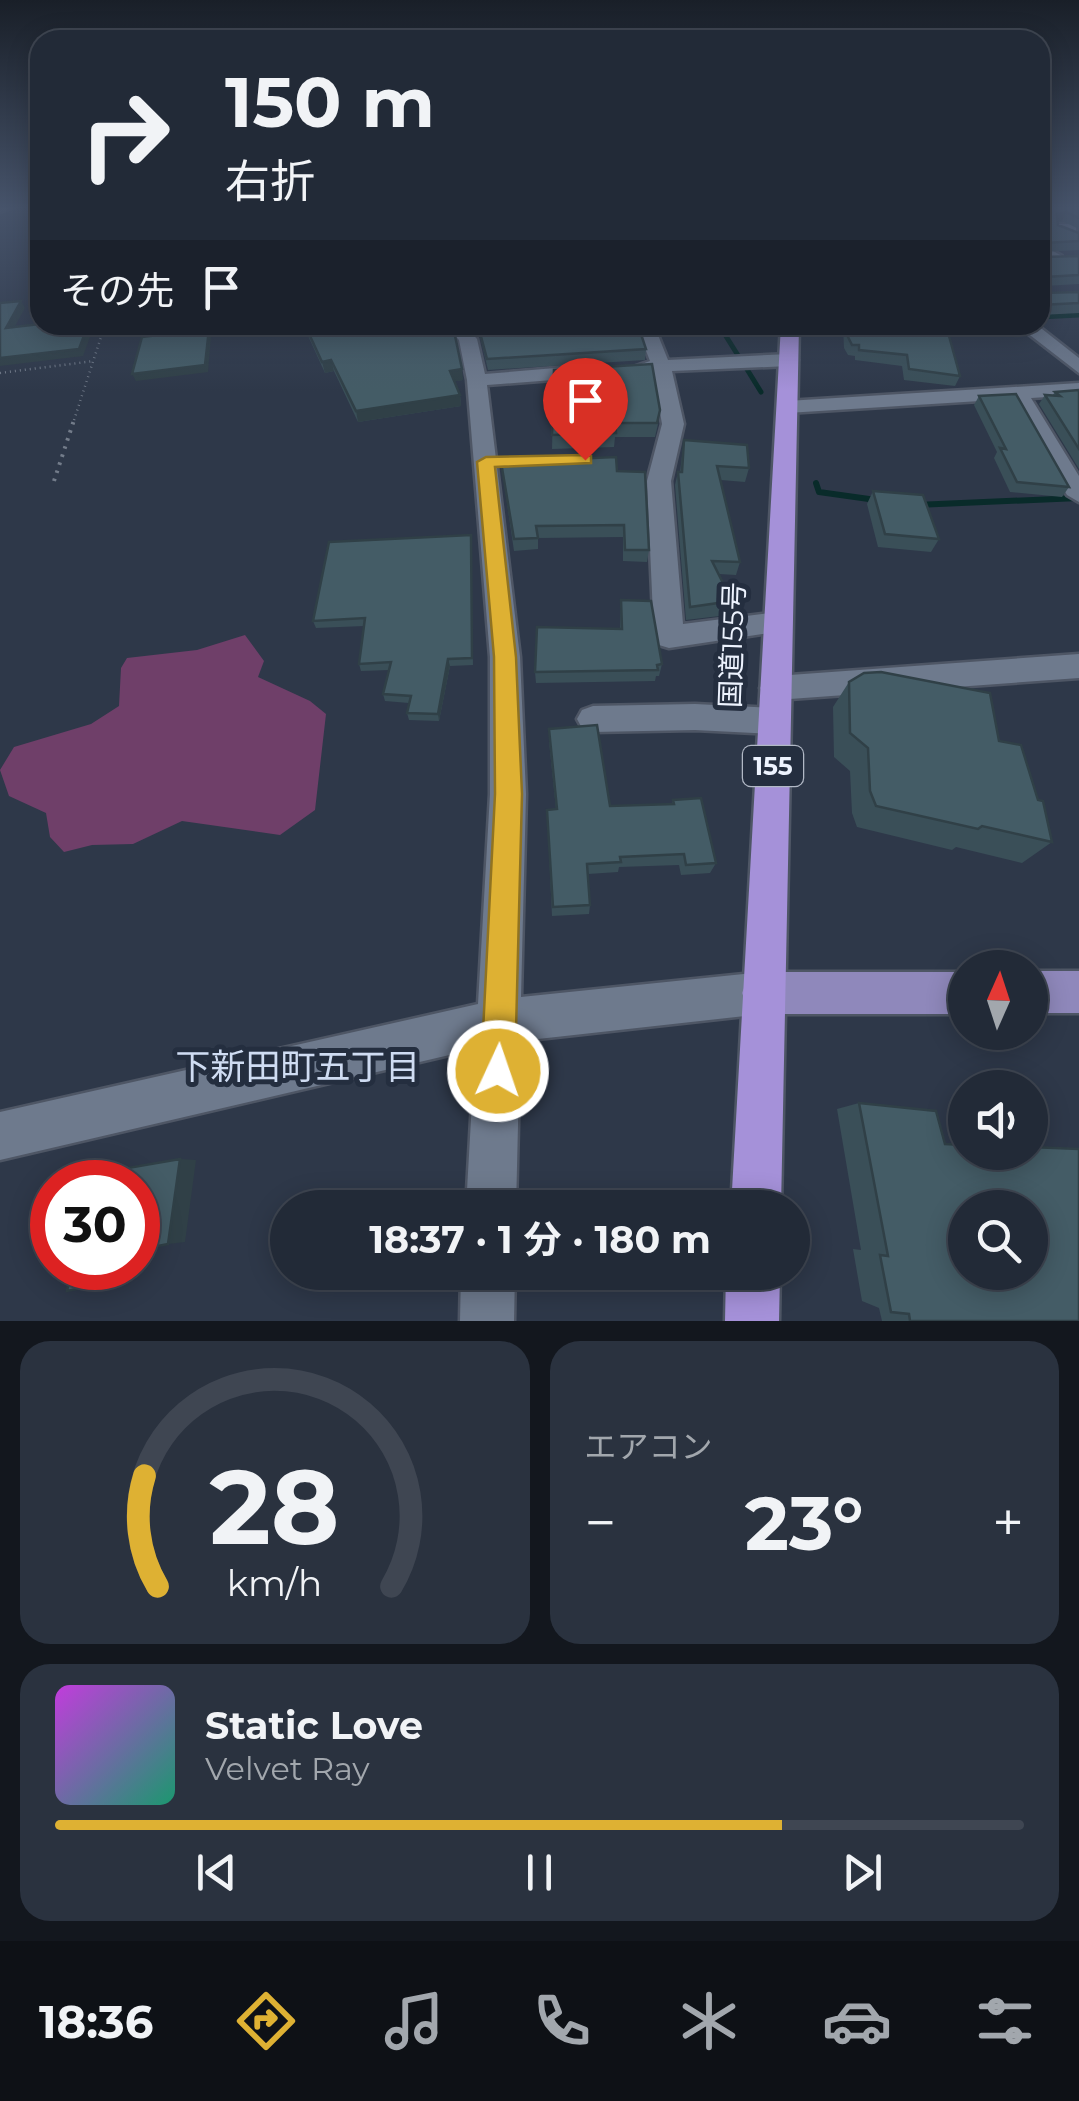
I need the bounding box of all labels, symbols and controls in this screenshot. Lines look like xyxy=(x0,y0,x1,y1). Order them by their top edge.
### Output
text: 150 m xyxy=(225,59,435,145)
icon: right xyxy=(60,70,190,200)
text: 右折 xyxy=(225,153,315,208)
icon: arrive xyxy=(194,260,249,315)
text: その先 xyxy=(60,267,174,314)
pin xyxy=(543,358,628,461)
icon: arrive xyxy=(558,373,613,428)
street label: 国道155号 xyxy=(713,582,751,708)
road number: 155 xyxy=(743,746,803,786)
north arrow xyxy=(948,950,1048,1050)
map controls xyxy=(948,950,1048,1290)
position arrow xyxy=(446,1019,550,1123)
district label: 下新田町五丁目 xyxy=(175,1045,421,1088)
button: sound xyxy=(948,1070,1048,1170)
speed limit sign: 30 xyxy=(30,1160,160,1290)
button: search xyxy=(948,1190,1048,1290)
text: 18:37 · 1 分 · 180 m xyxy=(369,1216,711,1263)
text: エアコン xyxy=(585,1427,713,1466)
text: 28 xyxy=(210,1443,340,1570)
text: 23° xyxy=(745,1477,864,1569)
text: − xyxy=(585,1489,616,1556)
text: + xyxy=(992,1489,1024,1556)
text: km/h xyxy=(227,1561,322,1605)
text: Static Love xyxy=(205,1702,423,1749)
text: Velvet Ray xyxy=(205,1749,370,1788)
icon: previous xyxy=(189,1845,244,1900)
icon: pause xyxy=(512,1845,567,1900)
icon: next xyxy=(835,1845,890,1900)
icon: directions xyxy=(231,1986,301,2056)
icon: music xyxy=(379,1986,449,2056)
icon: phone xyxy=(527,1986,597,2056)
icon: climate xyxy=(674,1986,744,2056)
icon: car xyxy=(822,1986,892,2056)
icon: filters xyxy=(970,1986,1040,2056)
text: 18:36 xyxy=(39,1994,153,2049)

